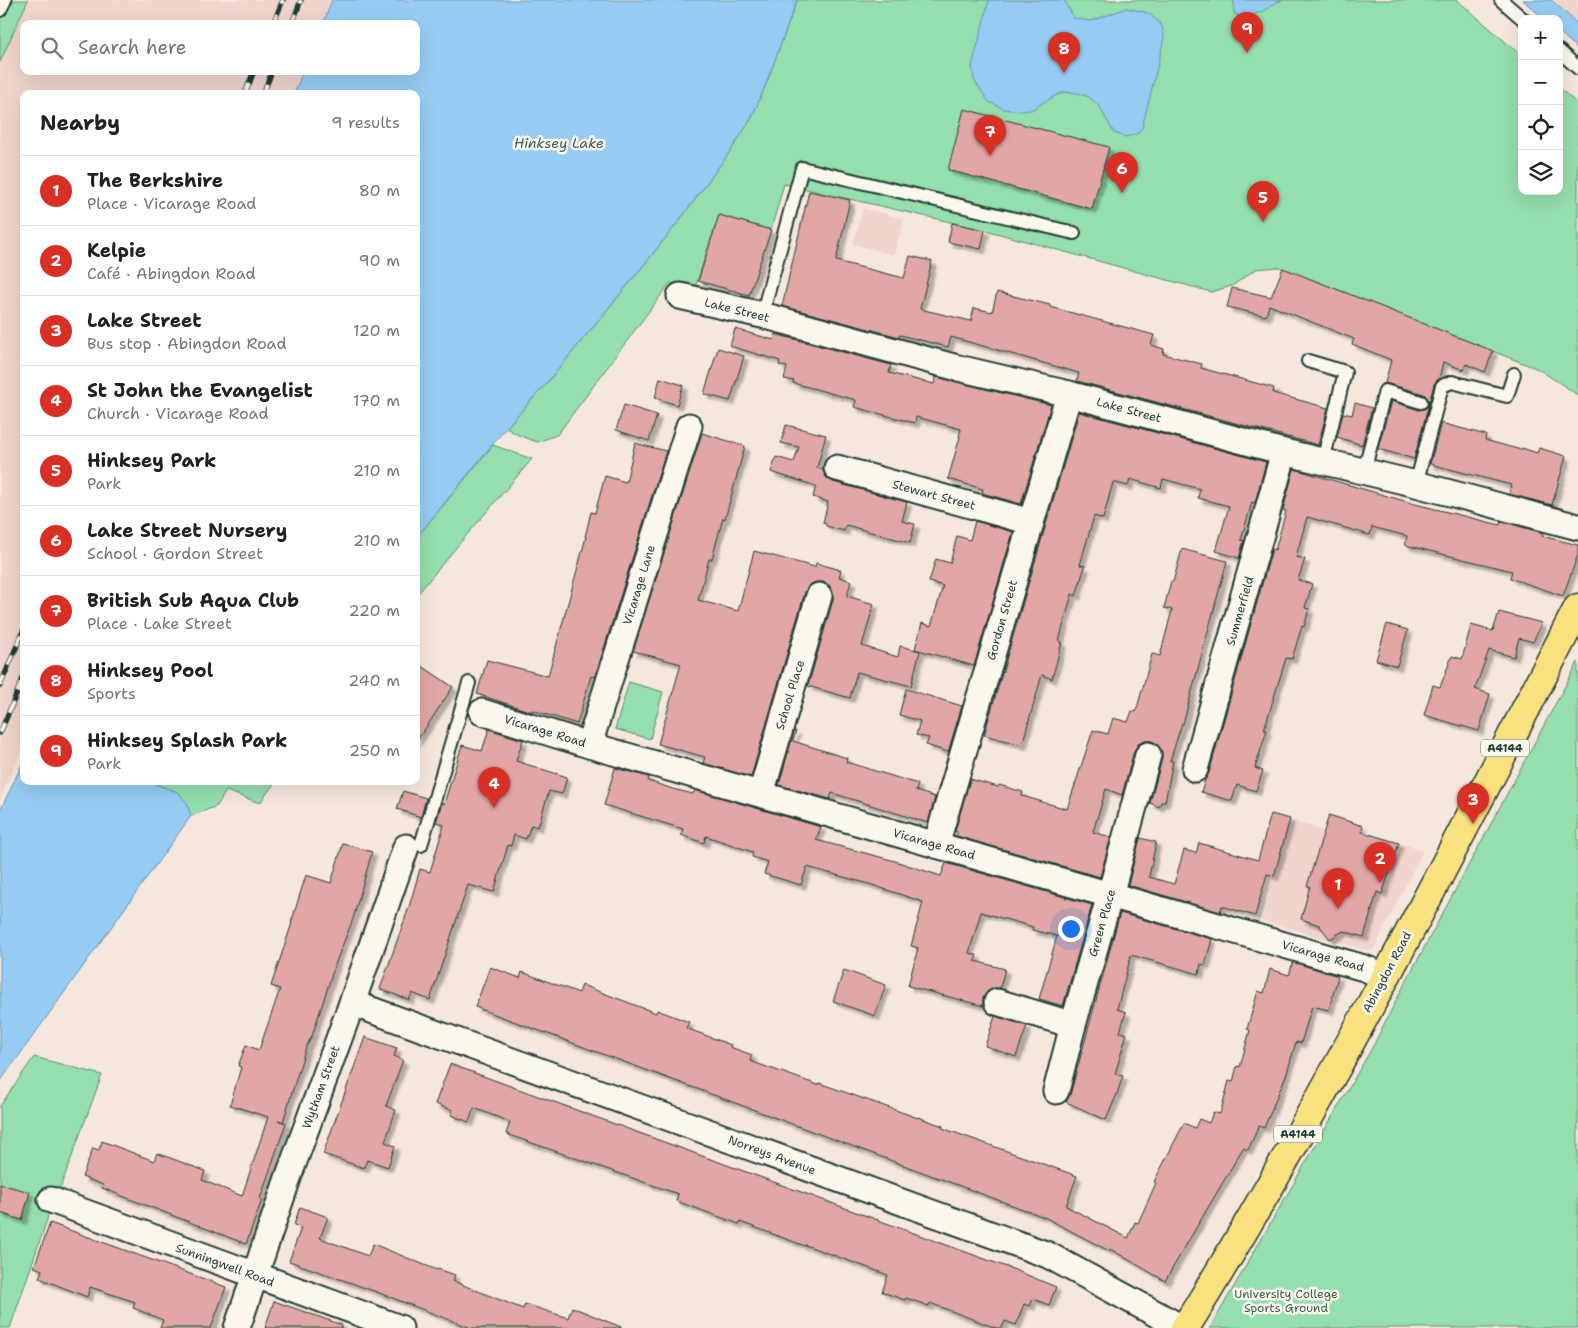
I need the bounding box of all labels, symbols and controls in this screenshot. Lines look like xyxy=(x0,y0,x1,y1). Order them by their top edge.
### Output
pin: 9 xyxy=(1231,12,1263,53)
map controls xyxy=(1518,15,1563,195)
button: + xyxy=(1518,15,1563,60)
search box xyxy=(20,20,420,75)
pin: 8 xyxy=(1048,32,1080,73)
icon: search xyxy=(38,34,66,62)
text: Search here xyxy=(78,35,187,60)
button: − xyxy=(1518,60,1563,105)
button: locate xyxy=(1518,105,1563,150)
text: Nearby xyxy=(40,109,120,137)
text: 9 results xyxy=(331,112,400,133)
pin: 7 xyxy=(974,115,1006,156)
water label: Hinksey Lake xyxy=(514,134,604,152)
button: layers xyxy=(1518,150,1563,195)
pin: 6 xyxy=(1106,152,1138,193)
text: The Berkshire xyxy=(87,168,223,193)
text: 1 xyxy=(52,180,60,201)
text: 80 m xyxy=(359,180,400,201)
pin: 5 xyxy=(1247,181,1279,222)
text: Place · Vicarage Road xyxy=(87,193,256,214)
text: Kelpie xyxy=(87,238,146,263)
text: 2 xyxy=(50,250,62,271)
text: 90 m xyxy=(359,250,400,271)
text: Café · Abingdon Road xyxy=(87,263,256,284)
street label: Lake Street xyxy=(703,294,771,326)
text: Lake Street xyxy=(87,308,202,333)
text: 3 xyxy=(50,320,62,341)
text: 120 m xyxy=(353,320,400,341)
text: Bus stop · Abingdon Road xyxy=(87,333,287,354)
text: St John the Evangelist xyxy=(87,378,313,403)
text: 4 xyxy=(50,390,62,411)
text: 170 m xyxy=(353,390,400,411)
street label: Lake Street xyxy=(1095,394,1163,426)
text: Church · Vicarage Road xyxy=(87,403,269,424)
text: Hinksey Park xyxy=(87,448,217,473)
text: 5 xyxy=(51,460,61,481)
text: 210 m xyxy=(353,460,400,481)
text: Park xyxy=(87,473,121,494)
street label: Stewart Street xyxy=(891,476,977,514)
text: Lake Street Nursery xyxy=(87,518,287,543)
text: 6 xyxy=(50,530,62,551)
text: 210 m xyxy=(353,530,400,551)
text: School · Gordon Street xyxy=(87,543,263,564)
street label: Vicarage Lane xyxy=(619,543,659,627)
street label: Summerfield xyxy=(1222,574,1258,648)
street label: Gordon Street xyxy=(983,578,1021,662)
text: British Sub Aqua Club xyxy=(87,588,299,613)
text: 7 xyxy=(50,600,62,621)
text: 220 m xyxy=(348,600,400,621)
text: Place · Lake Street xyxy=(87,613,232,634)
text: Hinksey Pool xyxy=(87,658,213,683)
street label: School Place xyxy=(772,658,808,732)
text: 8 xyxy=(50,670,62,691)
text: 240 m xyxy=(348,670,400,691)
text: Sports xyxy=(87,683,136,704)
street label: Vicarage Road xyxy=(502,711,588,751)
text: Hinksey Splash Park xyxy=(87,728,287,753)
text: 9 xyxy=(50,740,62,761)
text: 250 m xyxy=(349,740,400,761)
road number: A4144 xyxy=(1481,740,1529,756)
text: Park xyxy=(87,753,121,774)
pin: 4 xyxy=(478,767,510,808)
pin: 3 xyxy=(1457,783,1489,824)
street label: Vicarage Road xyxy=(891,825,977,864)
pin: 2 xyxy=(1364,842,1396,883)
pin: 1 xyxy=(1322,868,1354,909)
street label: Green Place xyxy=(1085,887,1119,959)
your location xyxy=(1058,916,1084,942)
street label: Abingdon Road xyxy=(1359,928,1415,1015)
street label: Vicarage Road xyxy=(1280,937,1366,976)
street label: Wytham Street xyxy=(299,1043,343,1131)
road number: A4144 xyxy=(1274,1126,1322,1142)
street label: Norreys Avenue xyxy=(726,1132,818,1178)
street label: Sunningwell Road xyxy=(173,1240,277,1290)
park label: University College Sports Ground xyxy=(1234,1286,1338,1316)

